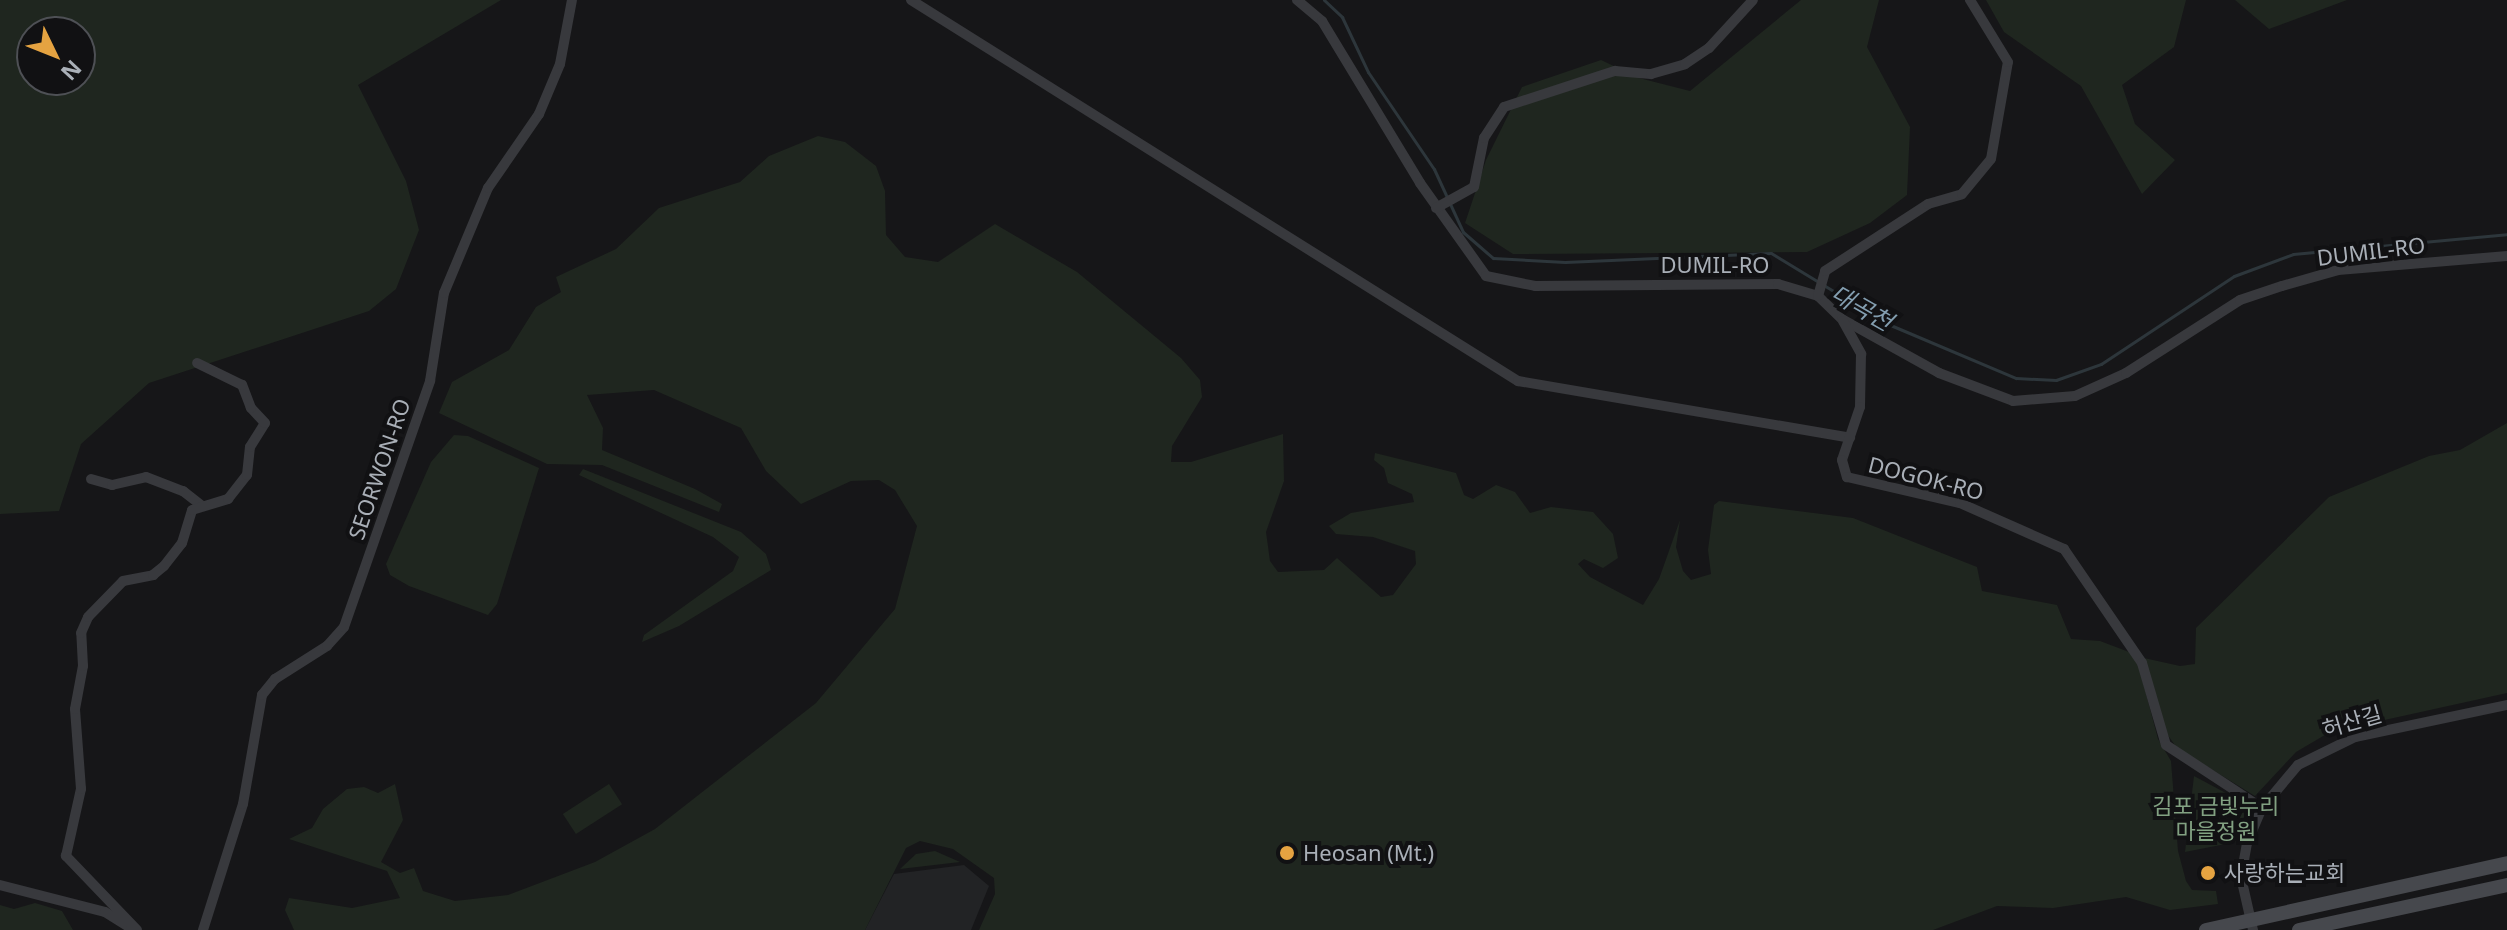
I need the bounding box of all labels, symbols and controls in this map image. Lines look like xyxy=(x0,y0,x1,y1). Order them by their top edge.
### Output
north arrow xyxy=(16,16,96,96)
text: N xyxy=(55,54,89,88)
street label: DUMIL-RO xyxy=(2315,231,2427,271)
street label: DUMIL-RO xyxy=(1660,252,1770,278)
water label: 대곡천 xyxy=(1826,278,1898,336)
street label: SEORWON-RO xyxy=(343,395,415,543)
street label: DOGOK-RO xyxy=(1866,451,1986,505)
street label: 허산길 xyxy=(2319,700,2385,742)
park label: 김포 금빛누리 마을정원 xyxy=(2152,792,2280,844)
place label: Heosan (Mt.) xyxy=(1303,840,1434,866)
marker: Heosan (Mt.) xyxy=(1278,844,1296,862)
place label: 사랑하는교회 xyxy=(2224,860,2345,886)
marker: 사랑하는교회 xyxy=(2199,864,2217,882)

